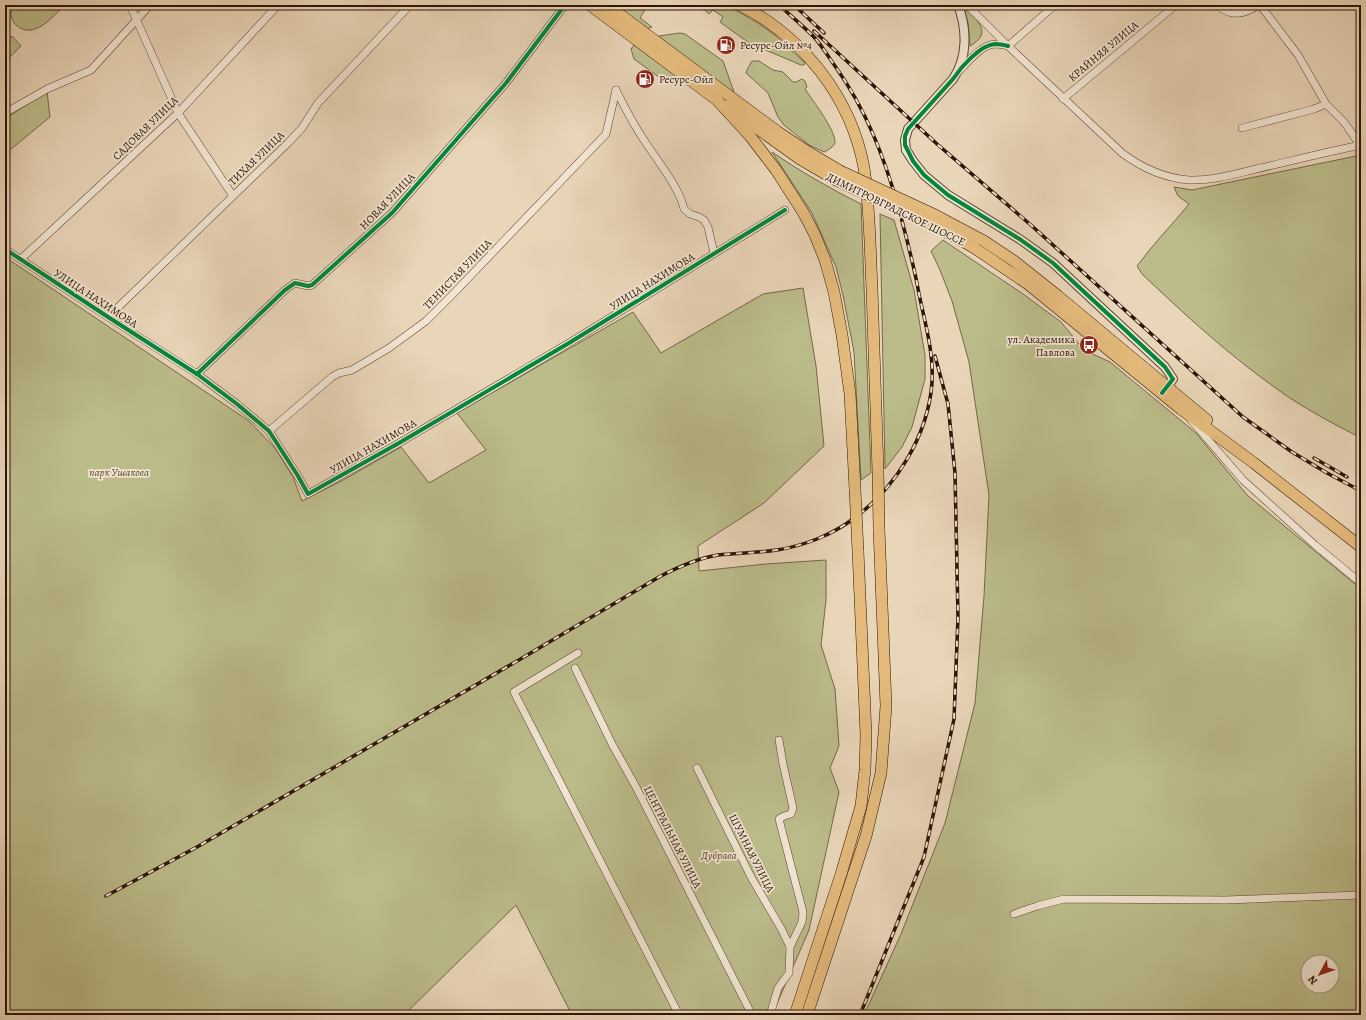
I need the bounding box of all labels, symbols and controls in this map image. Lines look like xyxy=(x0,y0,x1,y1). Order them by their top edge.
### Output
street label: КРАЙНЯЯ УЛИЦА xyxy=(1065,17,1142,85)
fuel station icon: Ресурс-Ойл №4 xyxy=(715,34,737,56)
place label: Ресурс-Ойл №4 xyxy=(740,38,812,53)
fuel station icon: Ресурс-Ойл xyxy=(634,68,656,90)
place label: Ресурс-Ойл xyxy=(659,72,714,87)
street label: САДОВАЯ УЛИЦА xyxy=(109,93,182,164)
street label: ТИХАЯ УЛИЦА xyxy=(225,127,288,189)
street label: НОВАЯ УЛИЦА xyxy=(356,169,419,233)
street label: ДИМИТРОВГРАДСКОЕ ШОССЕ xyxy=(824,169,968,250)
street label: ТЕНИСТАЯ УЛИЦА xyxy=(420,235,495,313)
street label: УЛИЦА НАХИМОВА xyxy=(607,249,698,314)
street label: УЛИЦА НАХИМОВА xyxy=(51,266,141,332)
place label: ул. Академика Павлова xyxy=(1007,332,1076,360)
bus stop icon: ул. Академика Павлова xyxy=(1078,334,1100,356)
street label: УЛИЦА НАХИМОВА xyxy=(327,415,420,477)
park label: парк Ушакова xyxy=(89,465,149,480)
street label: ЦЕНТРАЛЬНАЯ УЛИЦА xyxy=(640,783,705,892)
street label: ШУМНАЯ УЛИЦА xyxy=(725,811,778,896)
park label: Дубрава xyxy=(700,848,737,863)
north arrow xyxy=(1300,954,1340,994)
text: N xyxy=(1304,972,1321,988)

